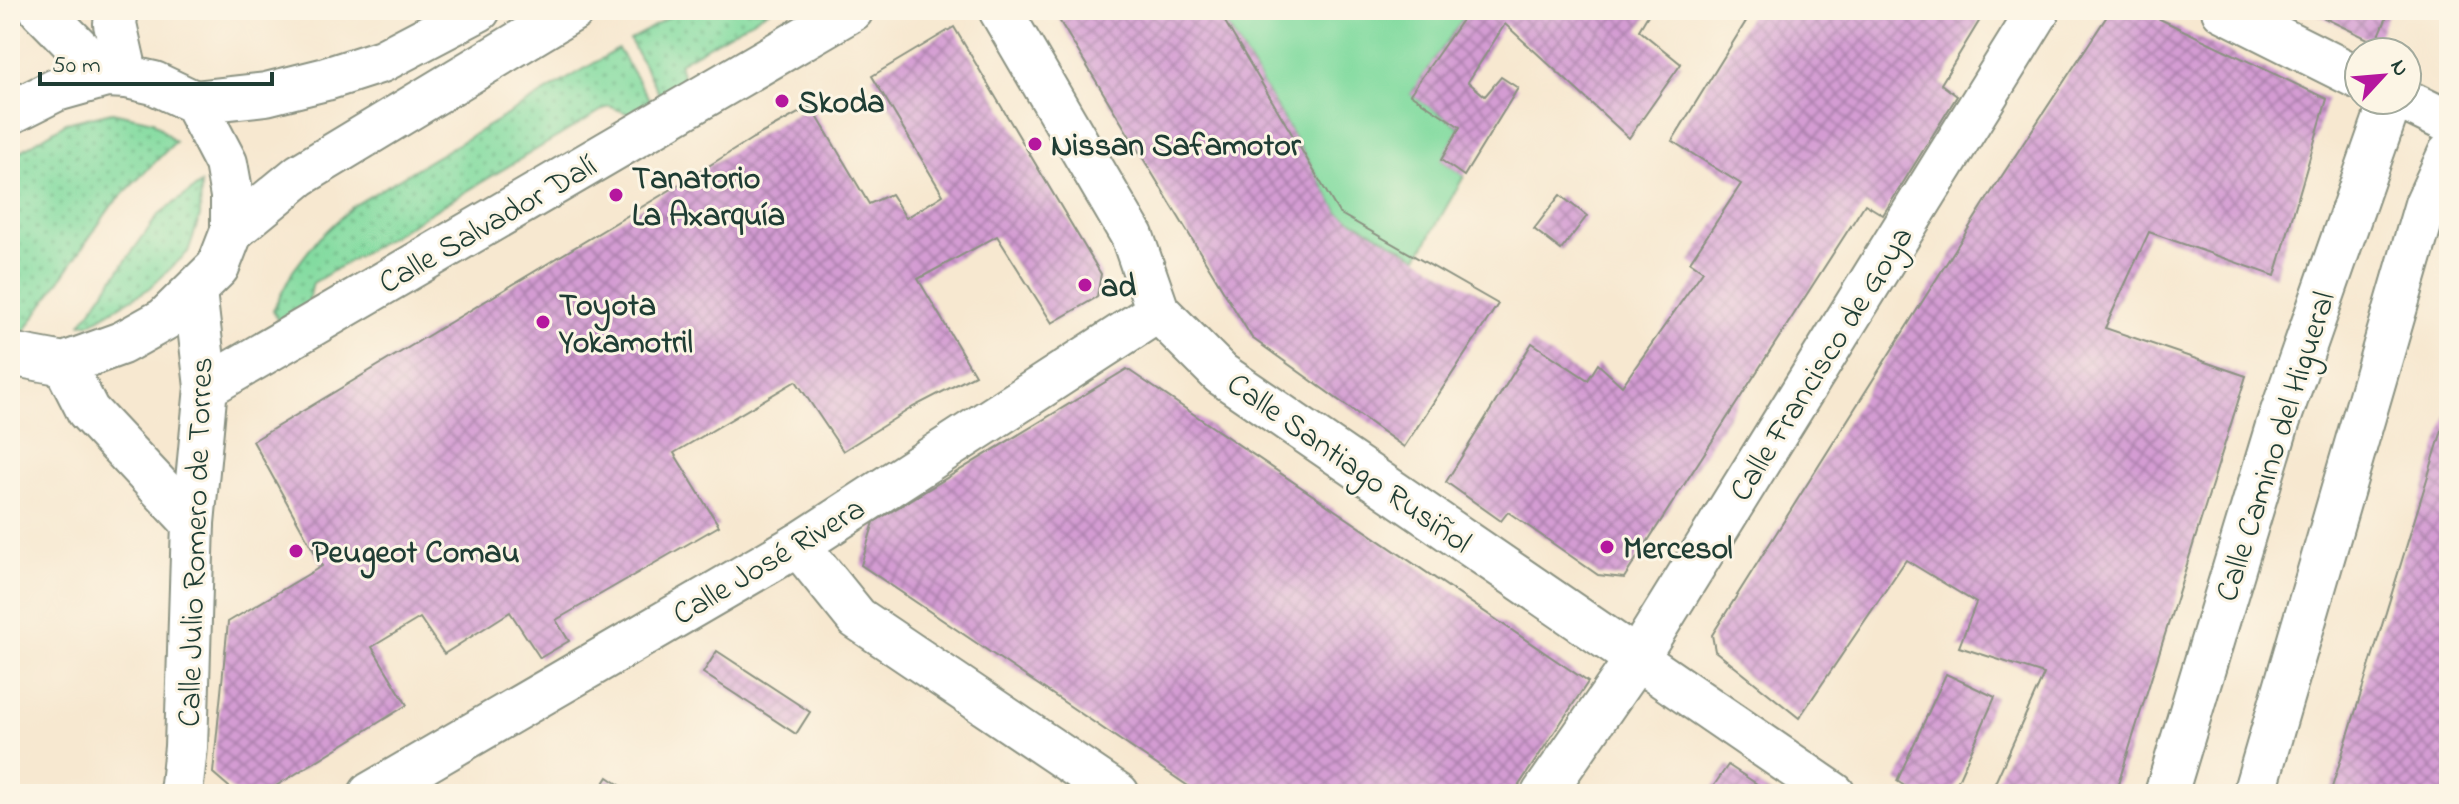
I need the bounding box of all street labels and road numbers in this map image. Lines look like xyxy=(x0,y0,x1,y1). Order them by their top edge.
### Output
street label: Calle Salvador Dalí xyxy=(371,144,607,308)
street label: Calle Francisco de Goya xyxy=(1719,218,1927,511)
street label: Calle Camino del Higueral xyxy=(2205,286,2350,608)
street label: Calle Julio Romero de Torres xyxy=(168,356,227,728)
street label: Calle Santiago Rusiñol xyxy=(1216,363,1480,567)
street label: Calle José Rivera xyxy=(665,487,875,639)

